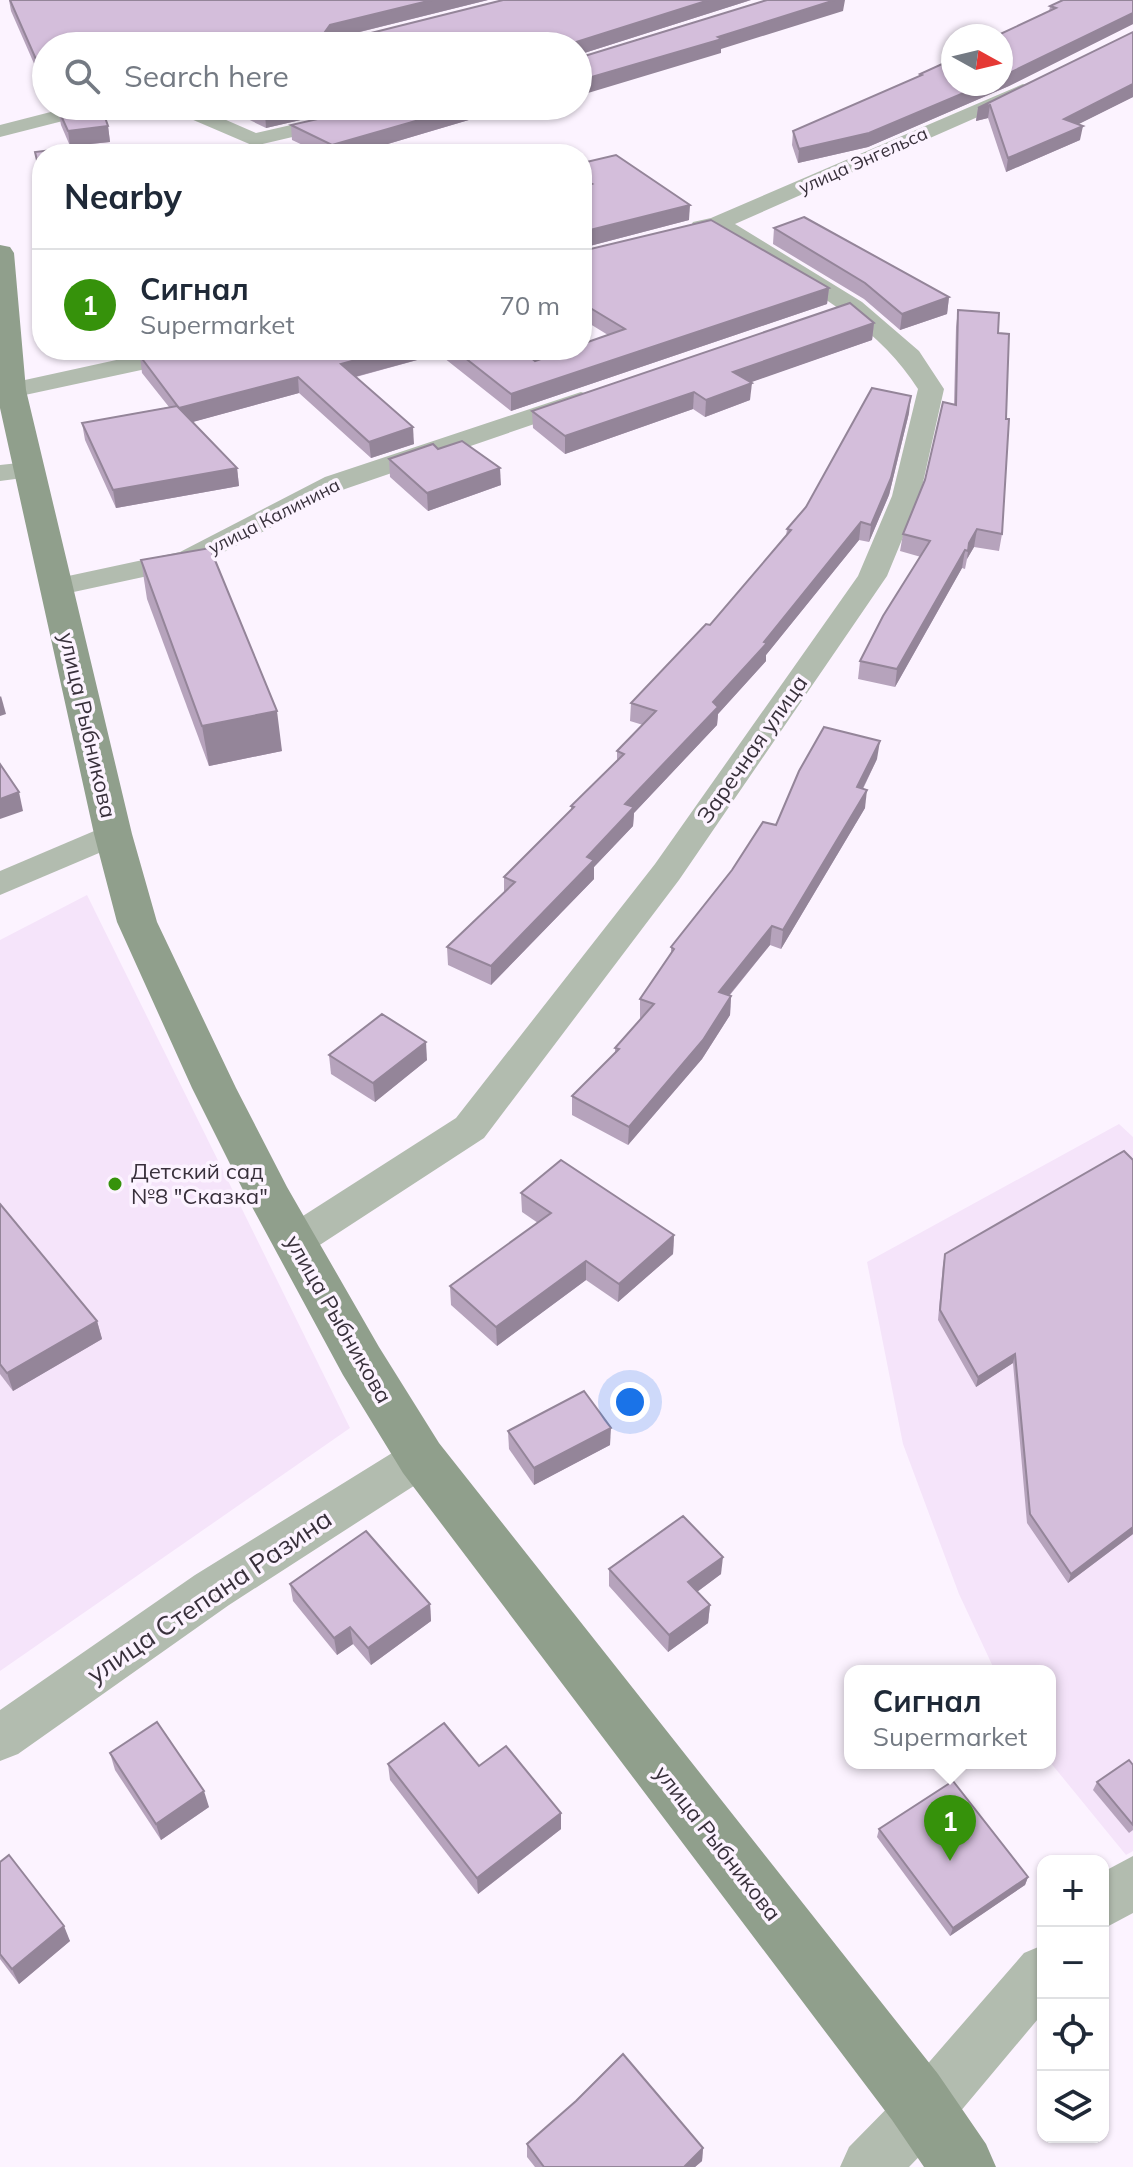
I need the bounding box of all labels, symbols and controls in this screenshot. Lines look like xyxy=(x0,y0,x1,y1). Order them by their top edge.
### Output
north arrow xyxy=(941,24,1013,96)
search box xyxy=(32,32,592,120)
icon: search xyxy=(60,54,104,98)
text: Search here xyxy=(124,57,289,95)
street label: улица Энгельса xyxy=(795,121,931,199)
text: Nearby xyxy=(64,175,182,218)
text: Сигнал xyxy=(140,270,249,308)
text: 1 xyxy=(82,289,98,322)
text: 70 m xyxy=(499,289,560,322)
text: Supermarket xyxy=(140,308,295,341)
street label: улица Калинина xyxy=(204,473,344,559)
street label: улица Рыбникова xyxy=(53,629,123,821)
street label: Заречная улица xyxy=(691,670,813,828)
place label: Детский сад №8 "Сказка" xyxy=(131,1157,268,1210)
marker: Детский сад №8 "Сказка" xyxy=(106,1175,124,1193)
street label: улица Рыбникова xyxy=(279,1230,399,1408)
your location xyxy=(610,1382,650,1422)
street label: улица Степана Разина xyxy=(80,1502,338,1690)
popup xyxy=(844,1665,1056,1769)
text: Сигнал xyxy=(873,1682,982,1720)
text: Supermarket xyxy=(873,1720,1027,1753)
street label: улица Рыбникова xyxy=(649,1760,787,1926)
pin: 1 xyxy=(924,1795,976,1861)
map controls xyxy=(1037,1855,1109,2143)
button: + xyxy=(1037,1855,1109,1927)
button: − xyxy=(1037,1927,1109,1999)
button: locate xyxy=(1037,1999,1109,2071)
button: layers xyxy=(1037,2071,1109,2143)

